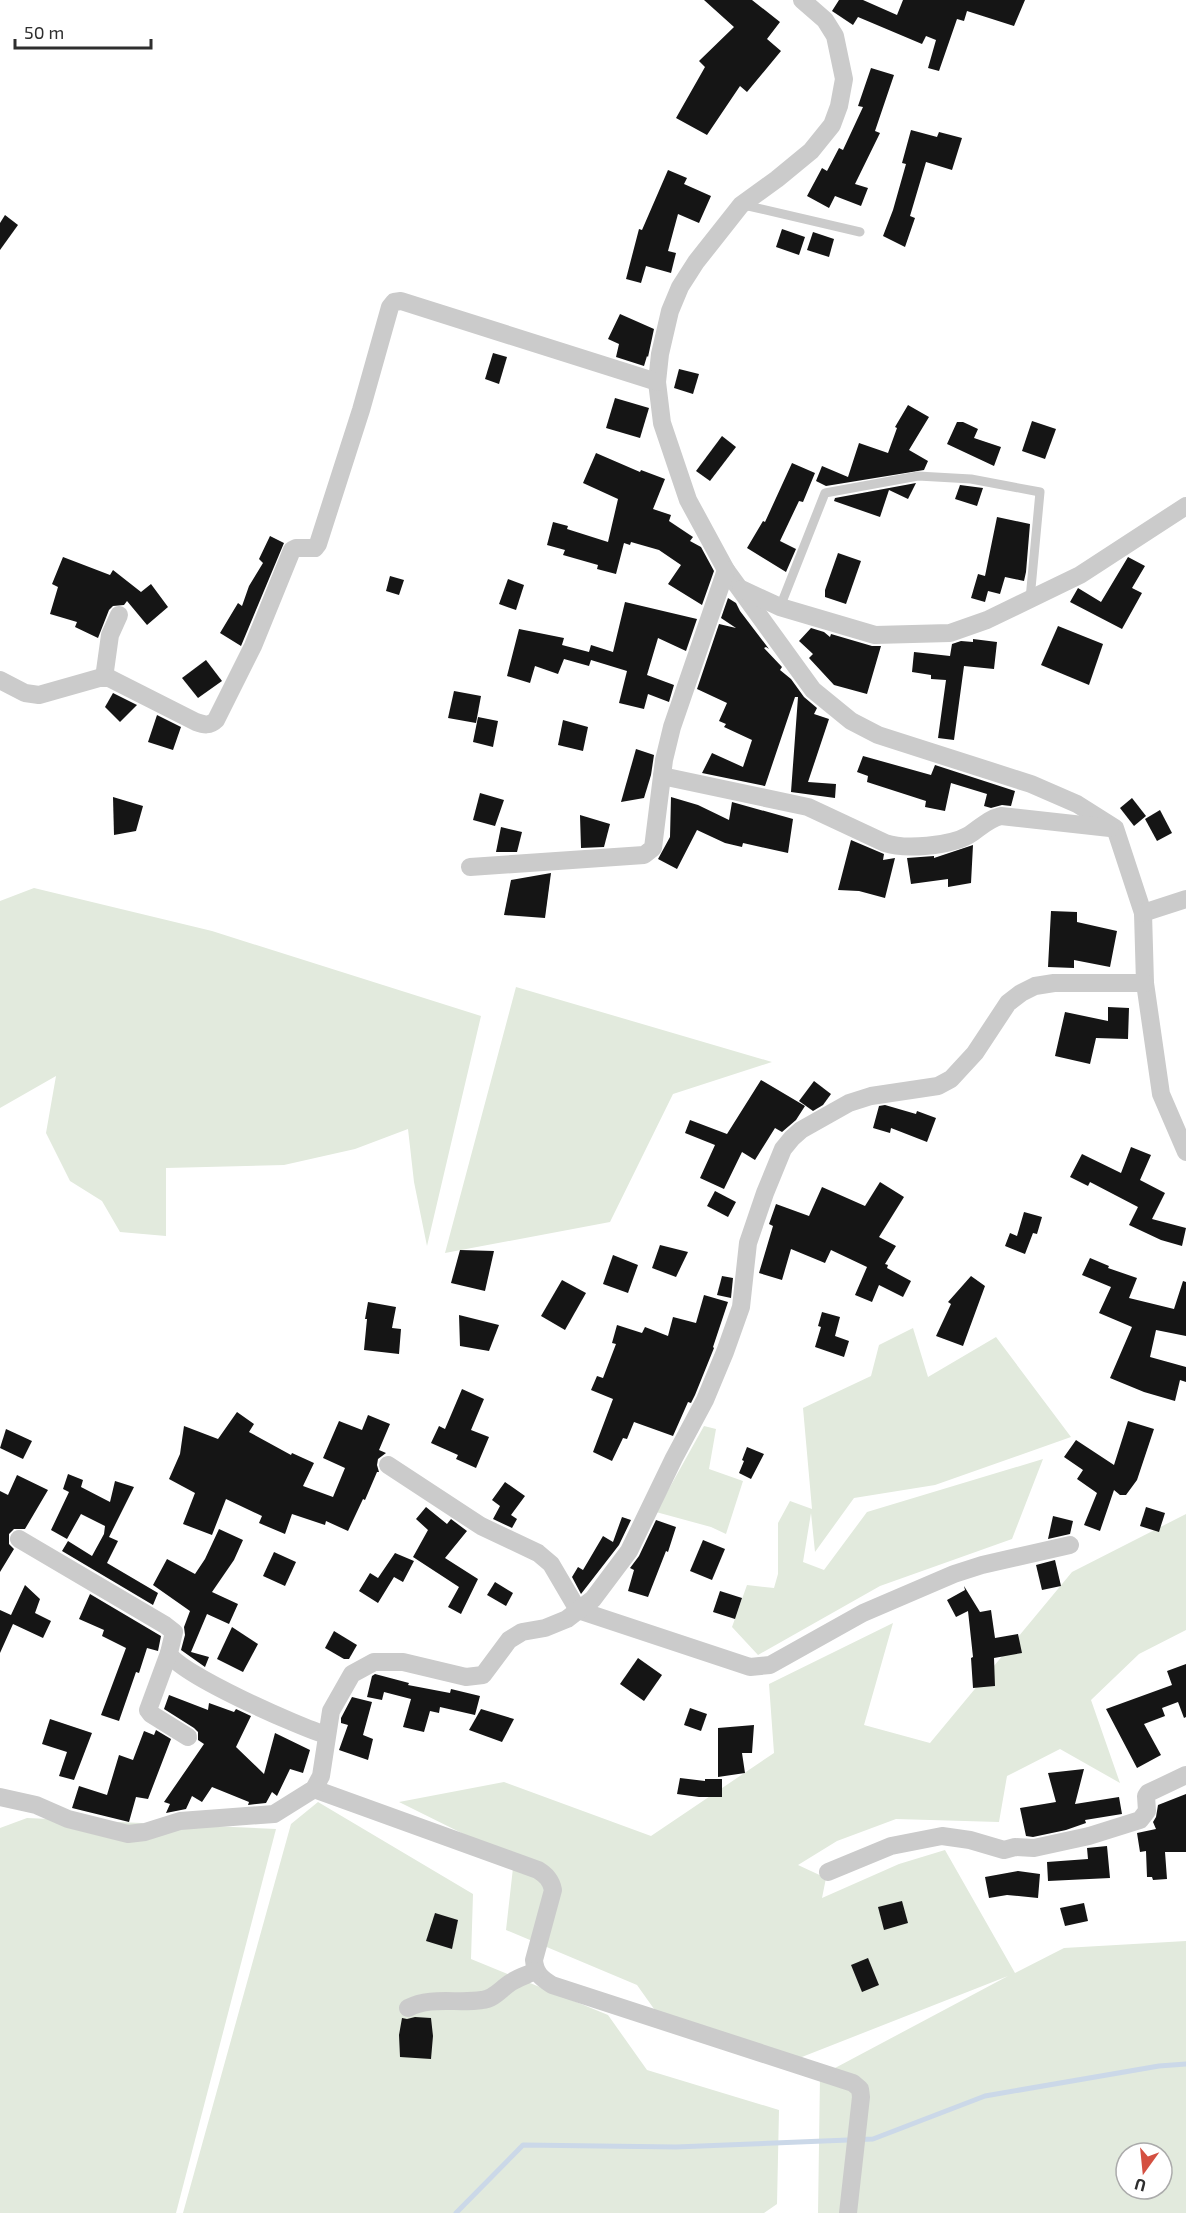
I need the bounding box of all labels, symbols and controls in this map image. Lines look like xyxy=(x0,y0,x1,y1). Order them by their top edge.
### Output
scale bar xyxy=(15,12,152,50)
text: 50 m xyxy=(24,21,64,43)
north arrow xyxy=(1114,2141,1174,2201)
text: U xyxy=(1132,2175,1148,2197)

